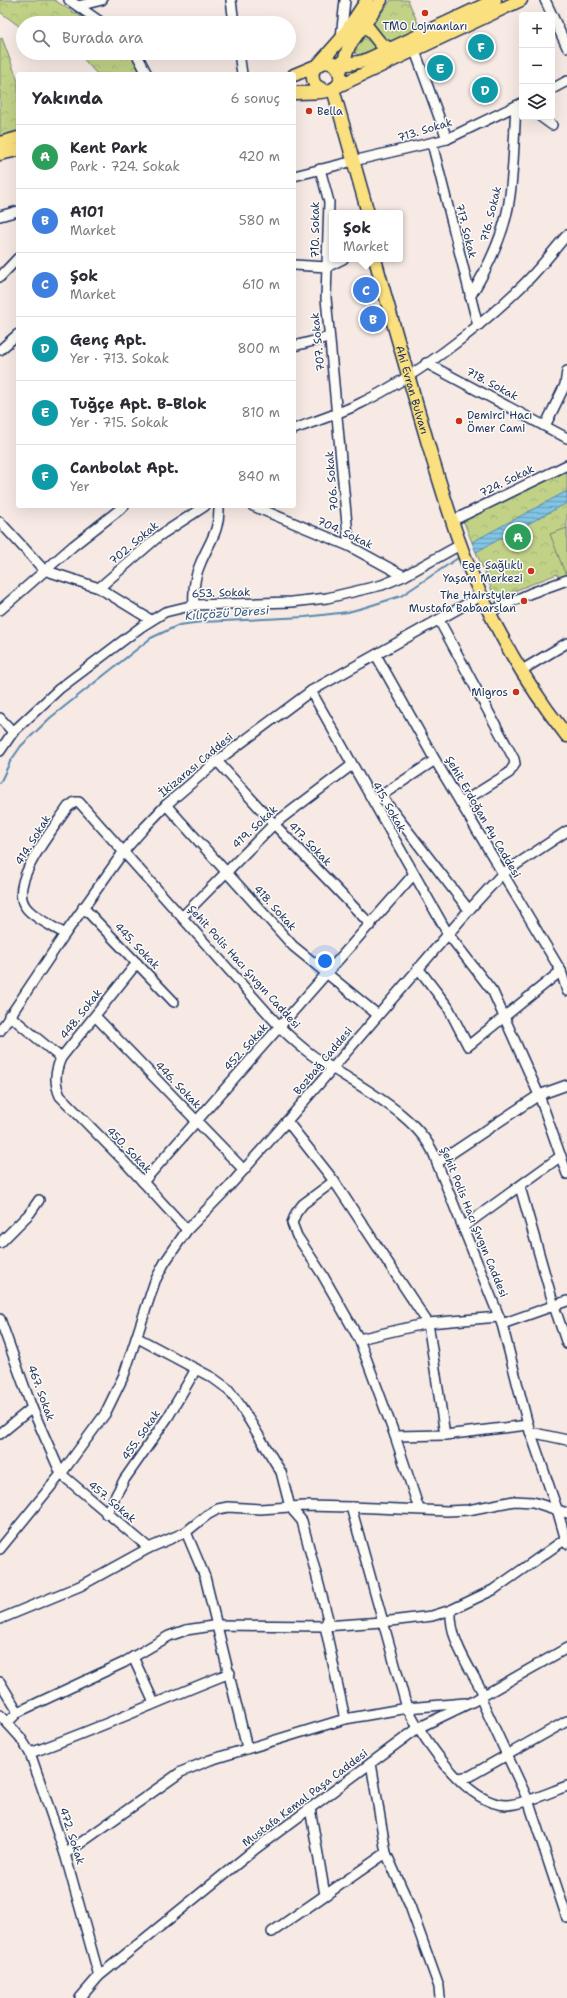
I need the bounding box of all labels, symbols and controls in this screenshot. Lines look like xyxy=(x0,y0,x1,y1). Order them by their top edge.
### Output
marker: TMO Lojmanları xyxy=(420,8,430,18)
map controls xyxy=(519,12,555,120)
button: + xyxy=(519,12,555,48)
search box xyxy=(16,16,296,60)
place label: TMO Lojmanları xyxy=(383,19,467,34)
icon: search xyxy=(30,27,52,49)
text: Burada ara xyxy=(62,28,143,48)
pin: F xyxy=(468,32,494,62)
button: − xyxy=(519,48,555,84)
pin: E xyxy=(427,53,453,83)
pin: D xyxy=(472,75,498,105)
button: layers xyxy=(519,84,555,120)
text: Yakında xyxy=(32,87,103,109)
text: 6 sonuç xyxy=(231,90,280,107)
place label: Bella xyxy=(317,104,343,119)
marker: Bella xyxy=(304,106,314,116)
street label: 713. Sokak xyxy=(396,115,454,145)
text: Kent Park xyxy=(70,138,148,158)
text: A xyxy=(40,148,50,165)
text: 420 m xyxy=(238,148,280,165)
text: Park · 724. Sokak xyxy=(70,158,180,175)
street label: 716. Sokak xyxy=(477,185,505,243)
text: A101 xyxy=(70,202,104,222)
street label: 710. Sokak xyxy=(308,202,323,258)
street label: 717. Sokak xyxy=(452,202,480,260)
popup xyxy=(329,210,403,262)
text: B xyxy=(41,212,49,229)
text: 580 m xyxy=(239,212,280,229)
text: Şok xyxy=(343,218,371,238)
text: Market xyxy=(70,222,116,239)
text: Market xyxy=(343,238,389,255)
text: Şok xyxy=(70,266,98,286)
pin: C xyxy=(353,275,379,305)
text: C xyxy=(41,276,49,293)
text: 610 m xyxy=(242,276,280,293)
text: Market xyxy=(70,286,116,303)
pin: B xyxy=(360,304,386,334)
street label: 707. Sokak xyxy=(307,312,329,372)
text: Genç Apt. xyxy=(70,330,146,350)
text: D xyxy=(40,340,50,357)
text: 800 m xyxy=(237,340,280,357)
street label: Ahi Evran Bulvarı xyxy=(392,344,432,436)
text: Yer · 713. Sokak xyxy=(70,350,169,367)
street label: 718. Sokak xyxy=(463,364,521,404)
text: Tuğçe Apt. B-Blok xyxy=(70,394,207,414)
text: E xyxy=(41,404,49,421)
text: 810 m xyxy=(242,404,280,421)
place label: Demirci Hacı Ömer Cami xyxy=(467,408,532,436)
text: Yer · 715. Sokak xyxy=(70,414,168,431)
marker: Demirci Hacı Ömer Cami xyxy=(454,416,464,426)
street label: 706. Sokak xyxy=(322,450,342,512)
text: Canbolat Apt. xyxy=(70,458,179,478)
street label: 724. Sokak xyxy=(477,461,537,501)
text: F xyxy=(41,468,49,485)
text: 840 m xyxy=(238,468,280,485)
text: Yer xyxy=(70,478,90,495)
street label: 704. Sokak xyxy=(315,514,375,552)
street label: 702. Sokak xyxy=(106,518,162,568)
pin: A xyxy=(505,522,531,552)
place label: Ege Sağlıklı Yaşam Merkezi xyxy=(443,558,523,586)
marker: Ege Sağlıklı Yaşam Merkezi xyxy=(526,566,536,576)
street label: 653. Sokak xyxy=(191,584,251,602)
place label: The Hairstyler Mustafa Babaarslan xyxy=(409,588,516,616)
marker: The Hairstyler Mustafa Babaarslan xyxy=(519,596,529,606)
water label: Kılıçözü Deresi xyxy=(184,602,270,624)
place label: Migros xyxy=(471,685,508,700)
marker: Migros xyxy=(511,687,521,697)
street label: İkizarası Caddesi xyxy=(156,729,236,801)
street label: Şehit Erdoğan Ay Caddesi xyxy=(442,753,524,881)
street label: 415. Sokak xyxy=(368,779,410,835)
street label: 419. Sokak xyxy=(229,802,281,852)
street label: 414. Sokak xyxy=(12,812,54,868)
street label: 417. Sokak xyxy=(285,819,335,869)
street label: 418. Sokak xyxy=(250,882,300,934)
street label: Şehit Polis Hacı Şıvgın Caddesi xyxy=(184,902,304,1032)
street label: 445. Sokak xyxy=(111,919,163,973)
your location xyxy=(315,951,335,971)
street label: 448. Sokak xyxy=(57,986,105,1042)
street label: 452. Sokak xyxy=(221,1020,271,1074)
street label: Bozbağ Caddesi xyxy=(290,1024,356,1098)
street label: 446. Sokak xyxy=(152,1058,204,1112)
street label: 450. Sokak xyxy=(103,1124,155,1176)
street label: Şehit Polis Hacı Şıvgın Caddesi xyxy=(437,1144,511,1300)
street label: 467. Sokak xyxy=(24,1363,58,1423)
street label: 455. Sokak xyxy=(118,1407,164,1463)
street label: 457. Sokak xyxy=(85,1478,139,1526)
street label: Mustafa Kemal Paşa Caddesi xyxy=(239,1746,371,1850)
street label: 472. Sokak xyxy=(56,1806,88,1866)

